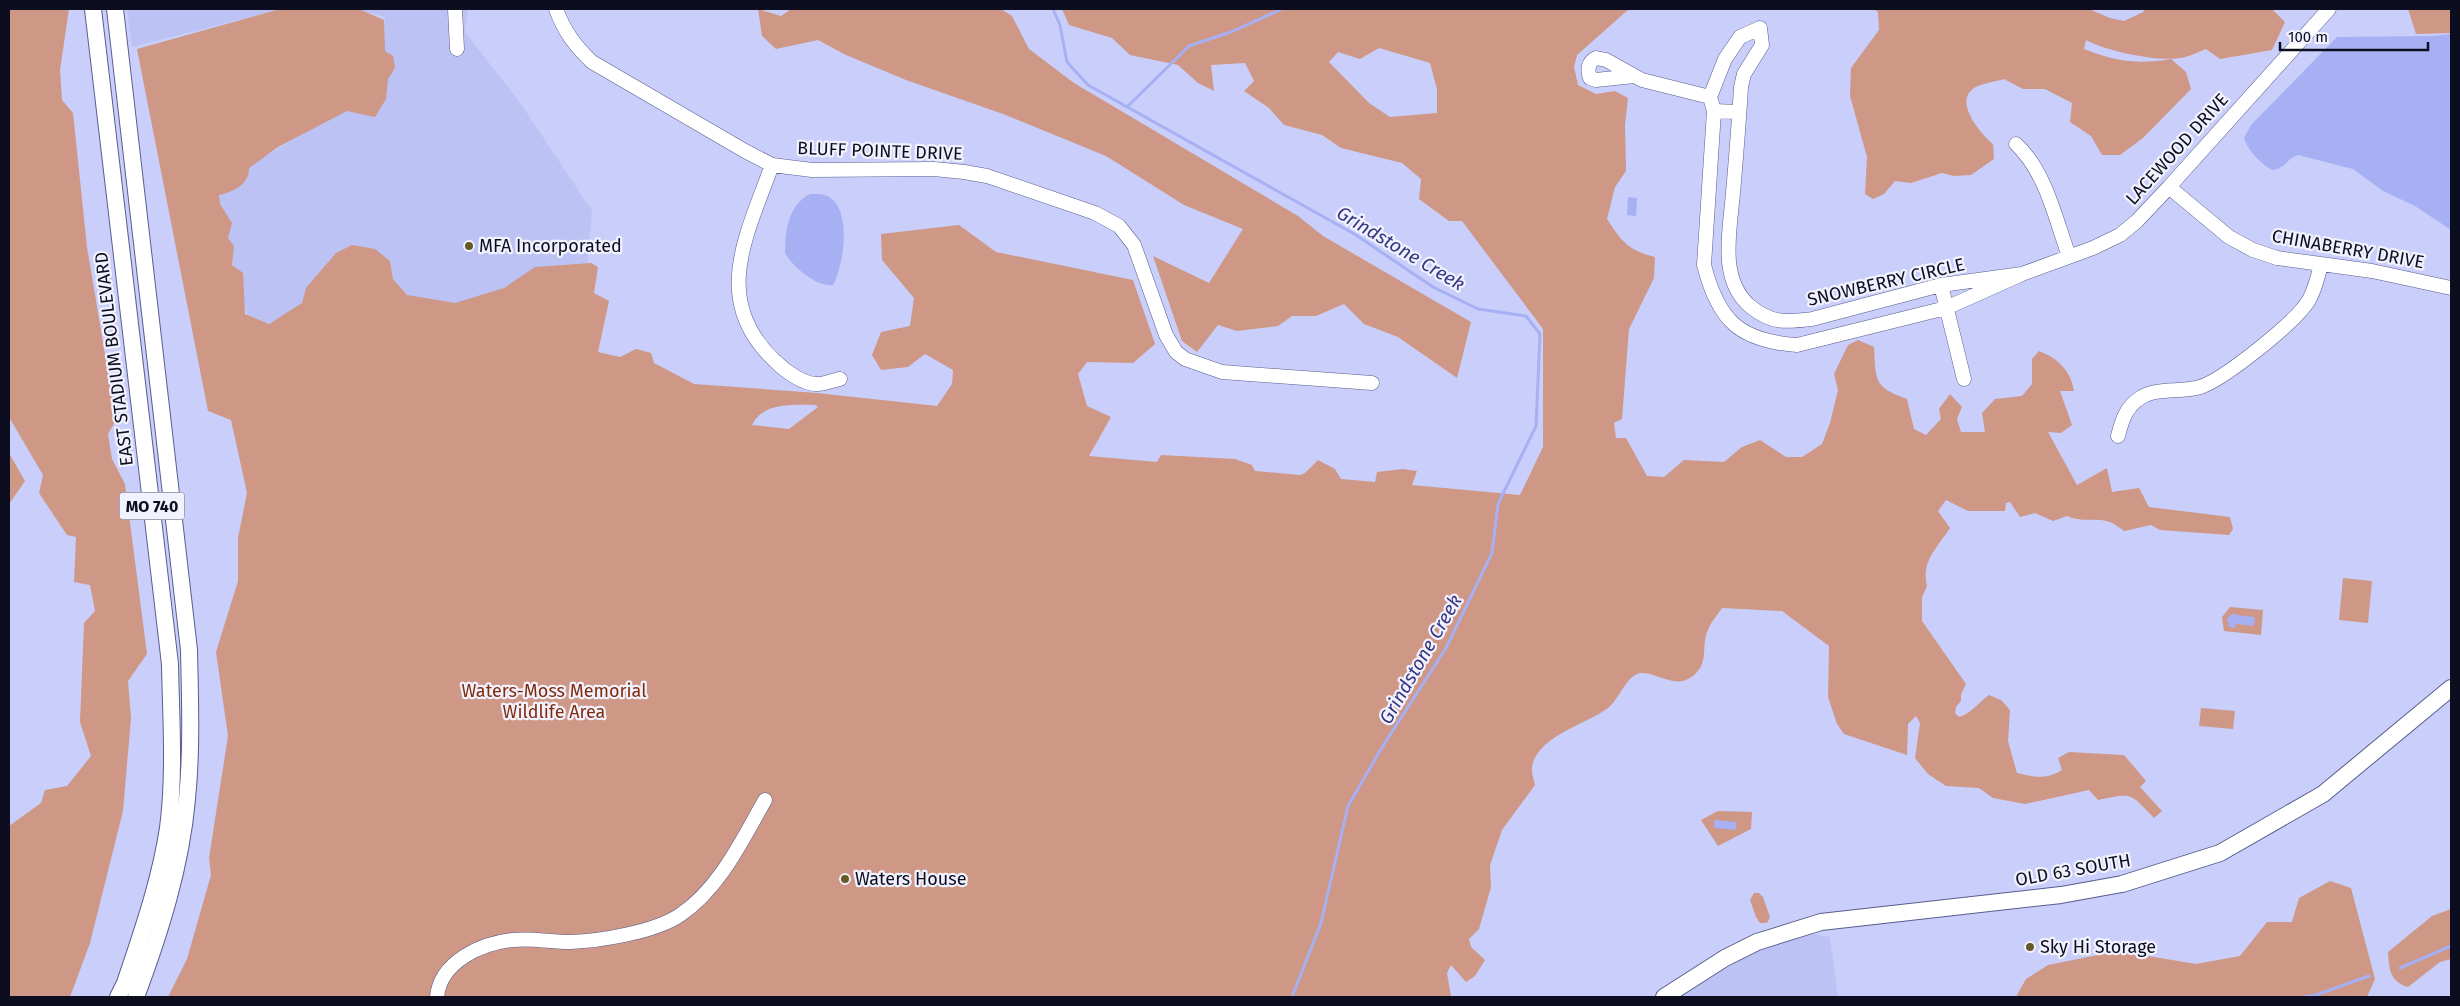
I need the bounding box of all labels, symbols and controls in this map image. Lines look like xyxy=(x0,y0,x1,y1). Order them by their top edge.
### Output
scale bar xyxy=(2280,20,2428,52)
text: 100 m xyxy=(2288,28,2328,46)
street label: LACEWOOD DRIVE xyxy=(2121,89,2233,209)
street label: BLUFF POINTE DRIVE xyxy=(797,137,963,165)
water label: Grindstone Creek xyxy=(1333,201,1469,296)
street label: CHINABERRY DRIVE xyxy=(2270,225,2426,273)
place label: MFA Incorporated xyxy=(479,235,622,257)
marker: MFA Incorporated xyxy=(463,240,475,252)
street label: EAST STADIUM BOULEVARD xyxy=(90,251,138,467)
street label: SNOWBERRY CIRCLE xyxy=(1805,253,1967,311)
road number: MO 740 xyxy=(120,492,184,520)
water label: Grindstone Creek xyxy=(1374,591,1467,728)
park label: Waters-Moss Memorial Wildlife Area xyxy=(462,680,646,723)
street label: OLD 63 SOUTH xyxy=(2014,849,2132,891)
place label: Waters House xyxy=(855,868,966,890)
marker: Waters House xyxy=(839,873,851,885)
place label: Sky Hi Storage xyxy=(2040,936,2156,958)
marker: Sky Hi Storage xyxy=(2024,941,2036,953)

